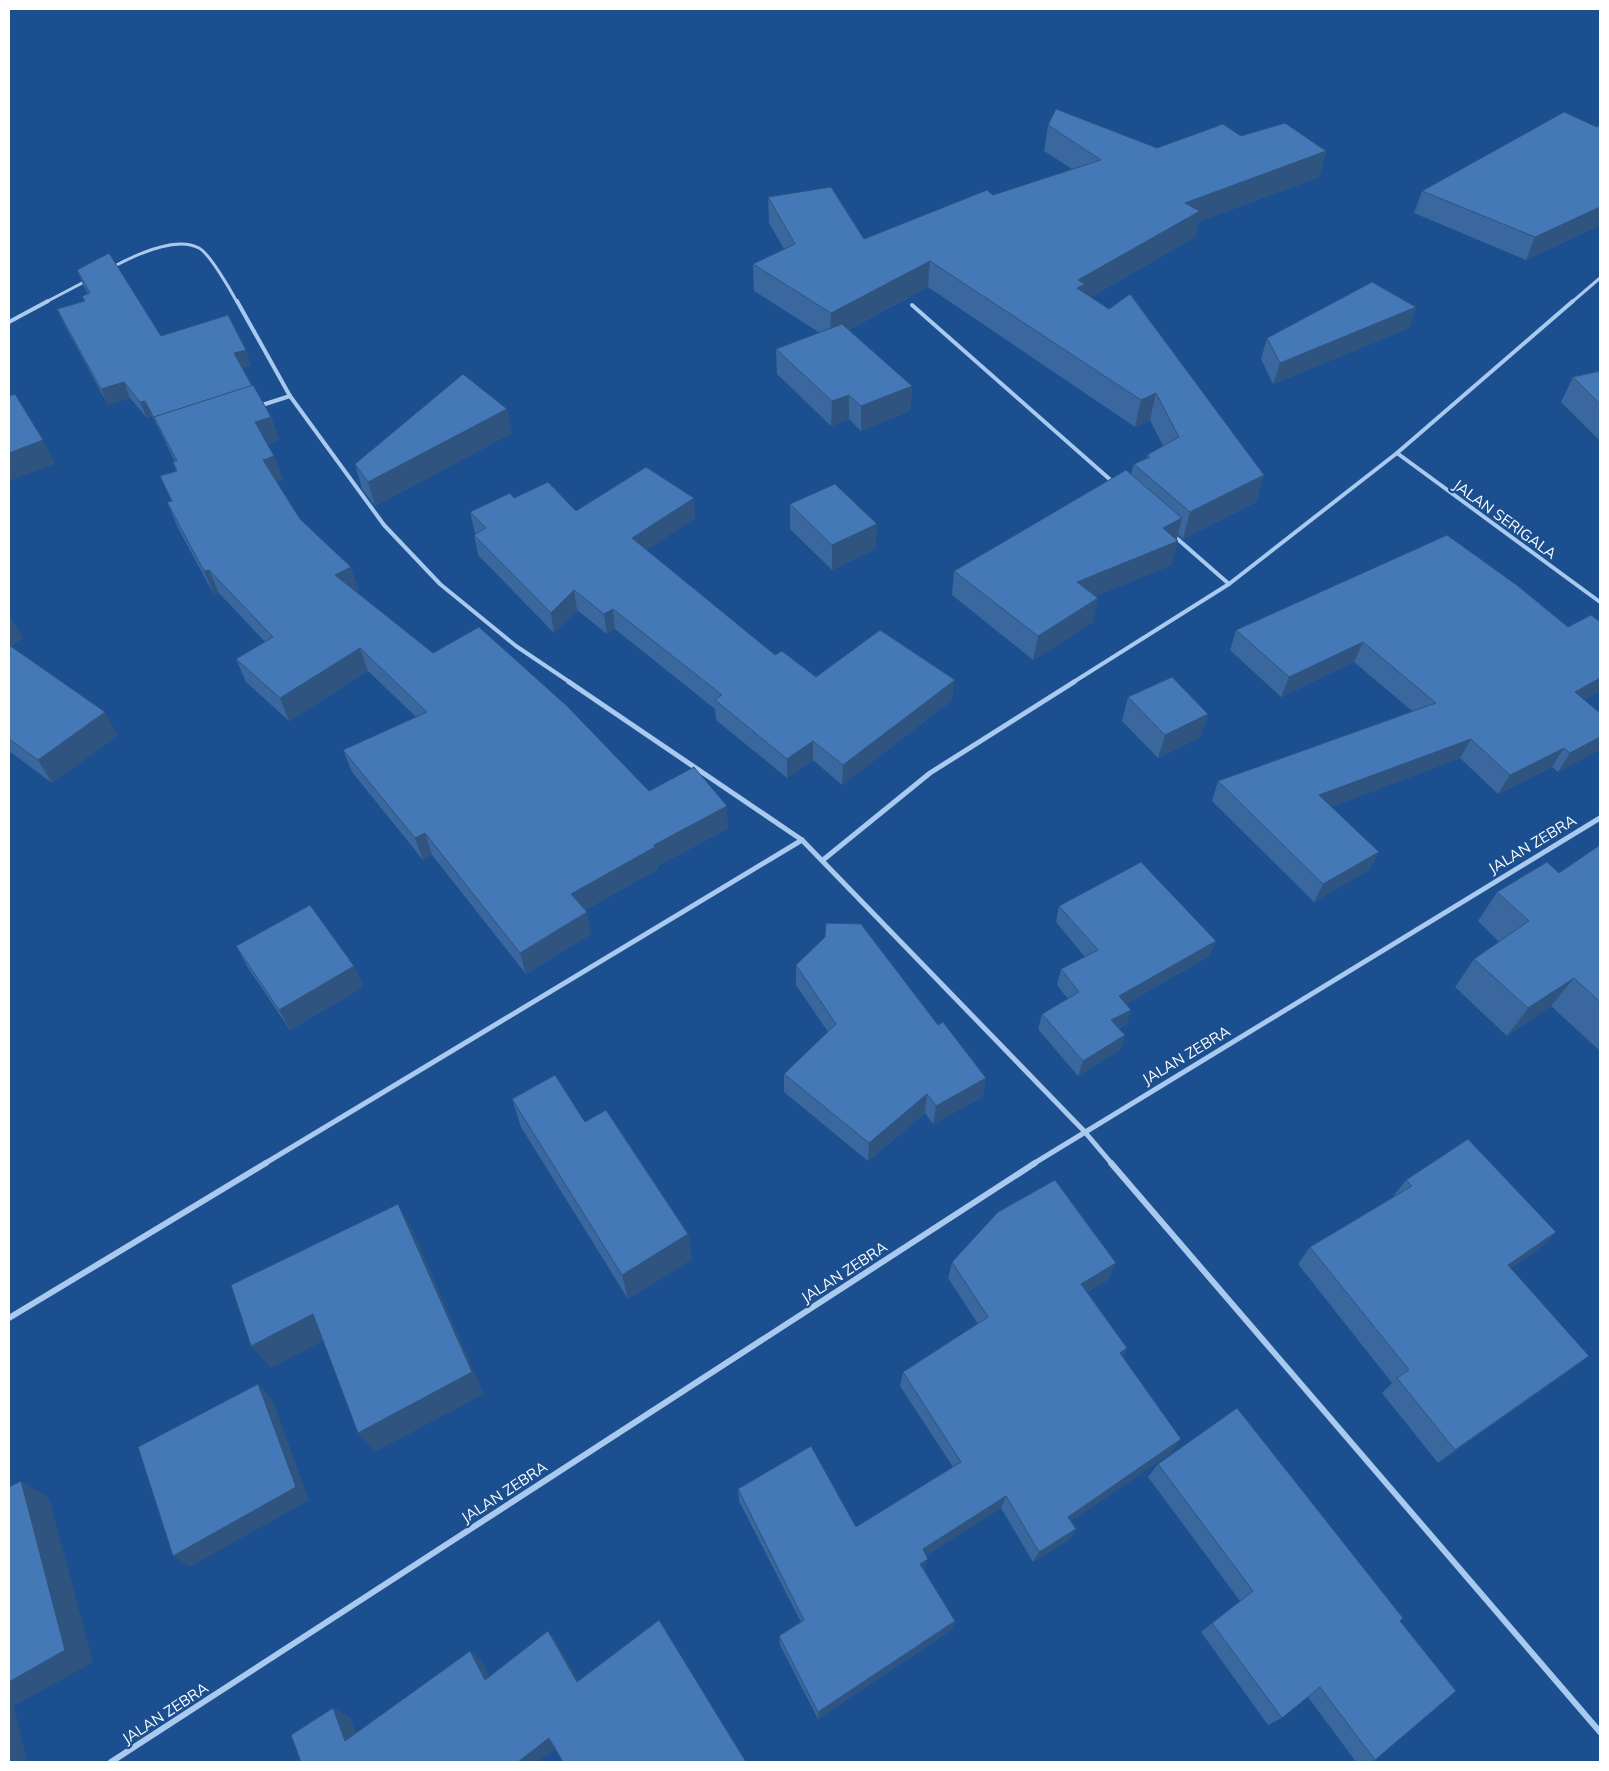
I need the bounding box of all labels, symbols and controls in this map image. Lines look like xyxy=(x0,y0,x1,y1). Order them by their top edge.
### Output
street label: JALAN SERIGALA xyxy=(1450,475,1560,563)
street label: JALAN ZEBRA xyxy=(1485,810,1579,878)
street label: JALAN ZEBRA xyxy=(1139,1021,1233,1089)
street label: JALAN ZEBRA xyxy=(797,1237,891,1307)
street label: JALAN ZEBRA xyxy=(457,1457,551,1527)
street label: JALAN ZEBRA xyxy=(118,1678,212,1748)

